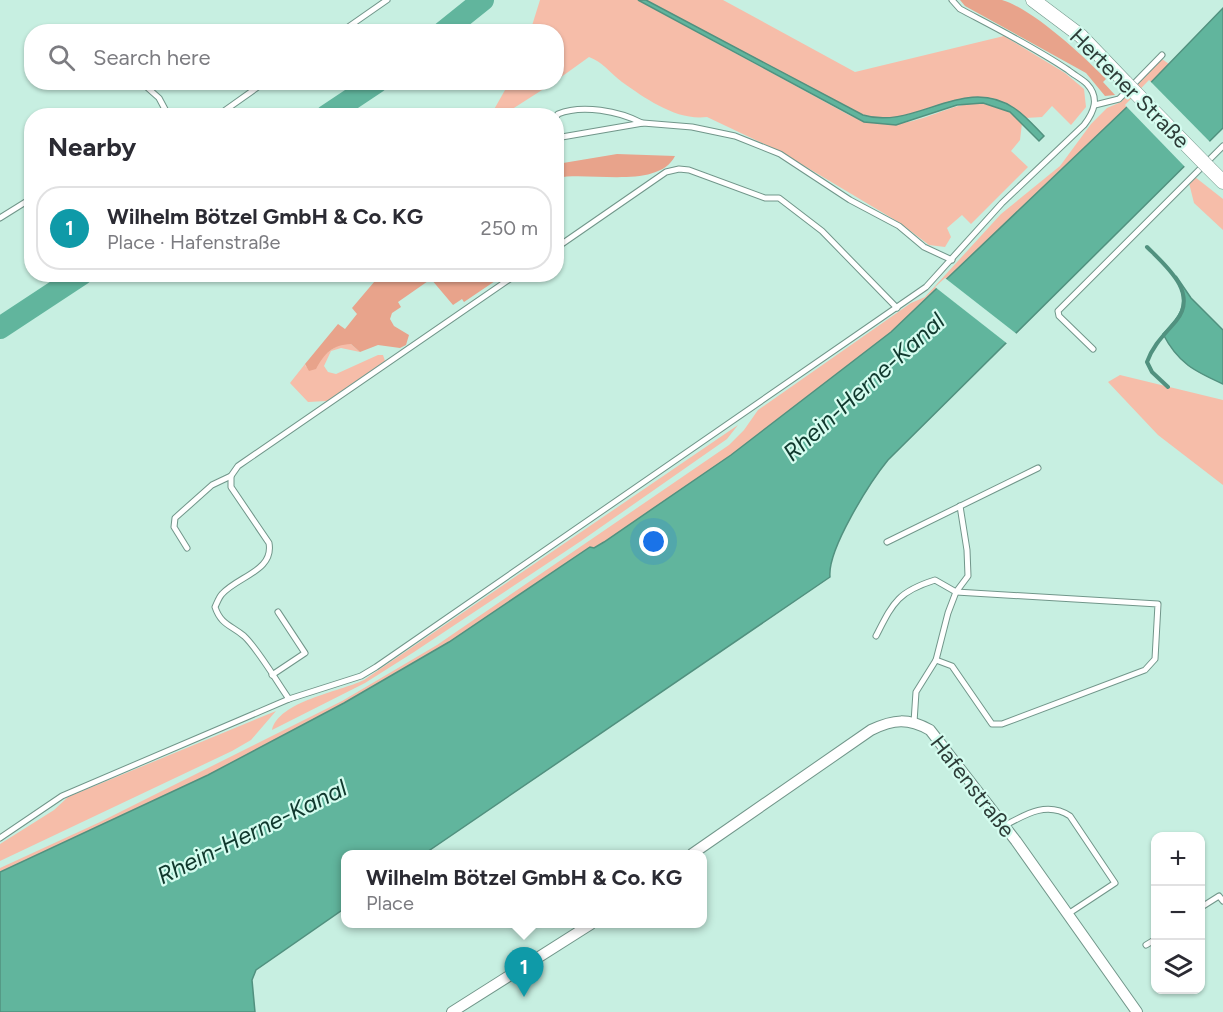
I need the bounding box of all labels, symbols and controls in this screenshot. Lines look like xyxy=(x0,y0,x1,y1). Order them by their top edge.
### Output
street label: Hertener Straße xyxy=(1064,23,1195,154)
search box xyxy=(24,24,564,90)
icon: search xyxy=(45,41,78,74)
text: Search here xyxy=(93,44,211,71)
text: Nearby xyxy=(48,131,136,163)
text: Wilhelm Bötzel GmbH & Co. KG xyxy=(107,203,423,230)
text: 1 xyxy=(65,216,74,240)
text: 250 m xyxy=(481,216,538,240)
text: Place · Hafenstraße xyxy=(107,230,281,254)
water label: Rhein-Herne-Kanal xyxy=(777,306,951,467)
your location xyxy=(639,527,668,556)
street label: Hafenstraße xyxy=(924,730,1021,843)
water label: Rhein-Herne-Kanal xyxy=(152,773,352,890)
map controls xyxy=(1151,832,1205,994)
button: + xyxy=(1151,832,1205,886)
popup xyxy=(341,850,707,928)
text: Wilhelm Bötzel GmbH & Co. KG xyxy=(366,864,682,891)
button: − xyxy=(1151,886,1205,940)
text: Place xyxy=(366,891,414,915)
button: layers xyxy=(1151,940,1205,994)
pin: 1 xyxy=(504,948,544,997)

